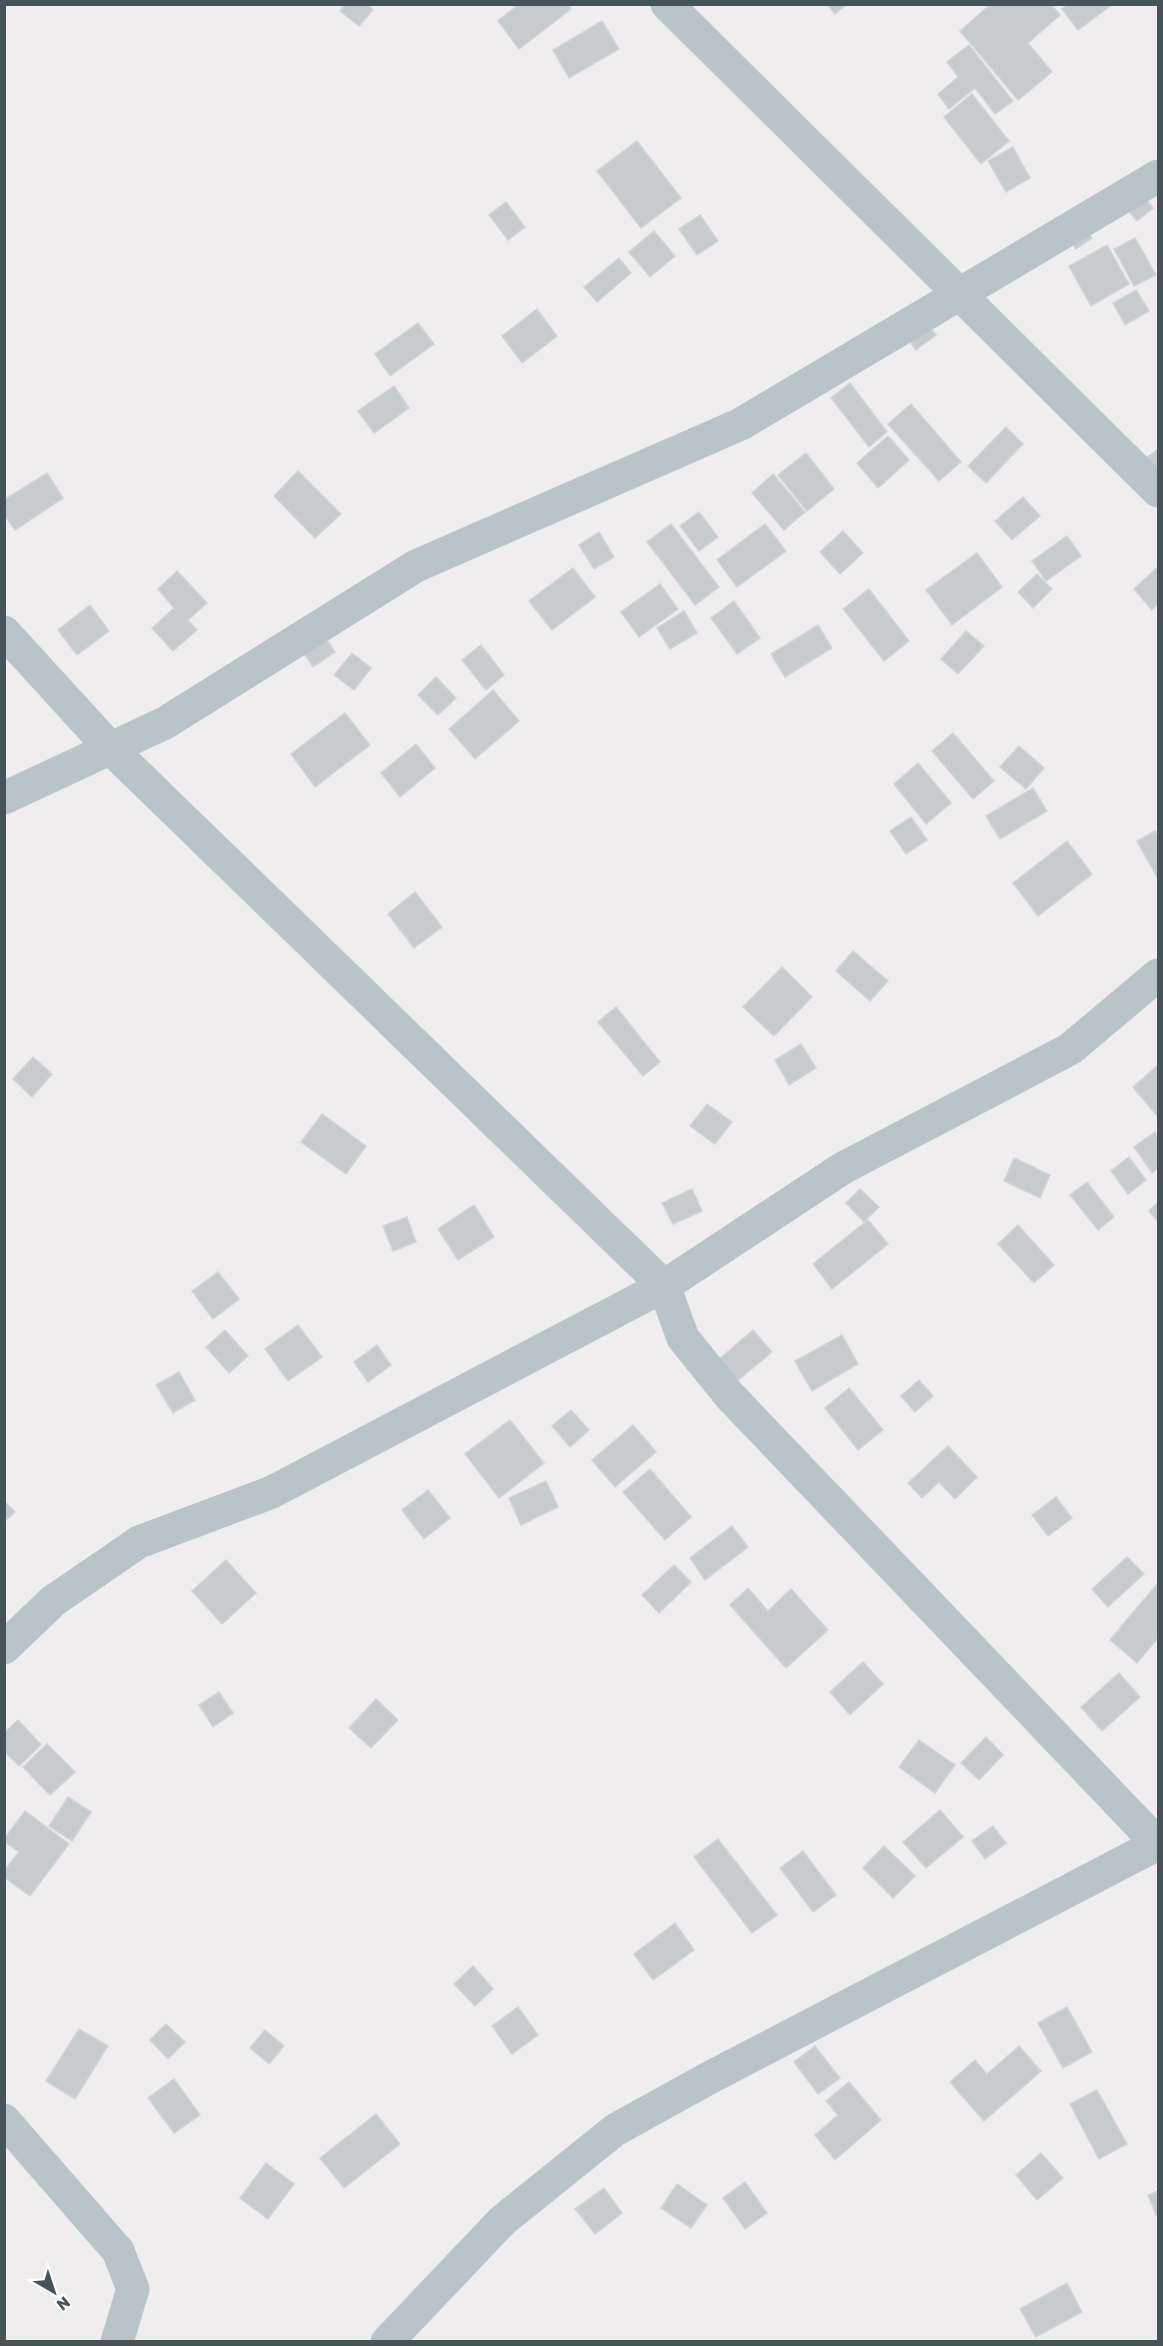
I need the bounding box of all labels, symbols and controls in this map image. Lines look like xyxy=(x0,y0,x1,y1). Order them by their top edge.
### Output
north arrow xyxy=(24,2262,84,2322)
text: N xyxy=(53,2292,74,2314)

